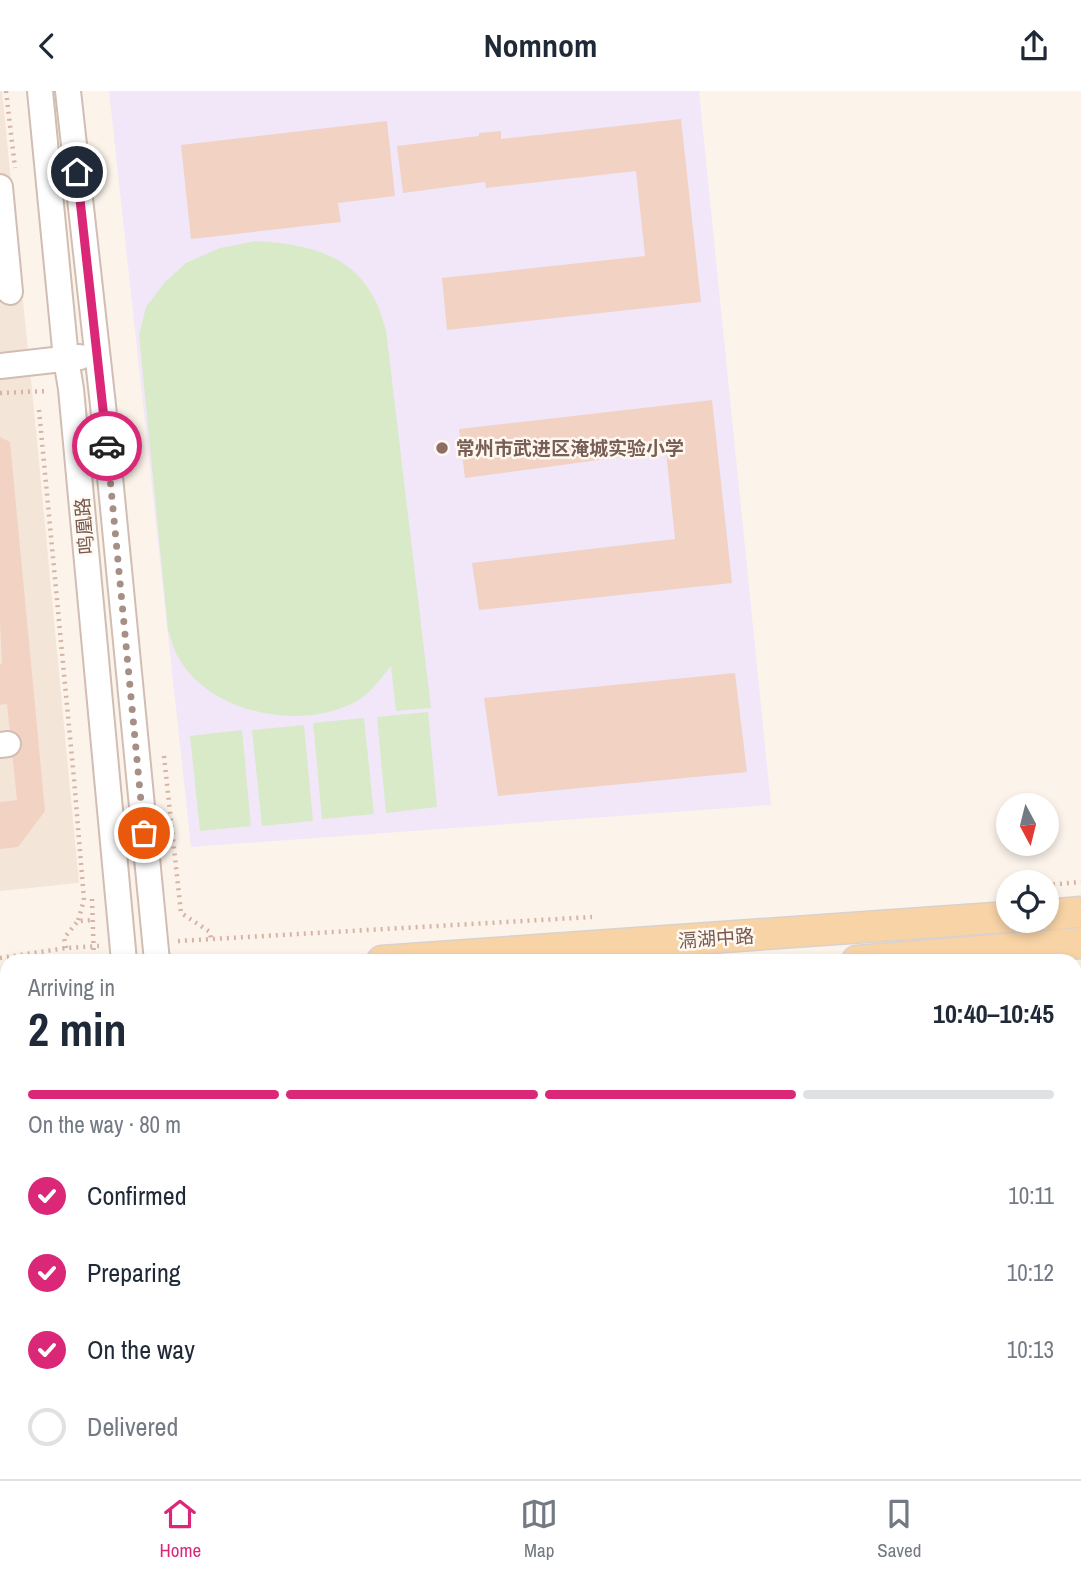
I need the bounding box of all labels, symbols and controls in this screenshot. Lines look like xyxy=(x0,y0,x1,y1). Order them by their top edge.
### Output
text: Nomnom xyxy=(484,24,597,67)
icon: back xyxy=(28,27,66,65)
icon: share xyxy=(1015,27,1053,65)
pin xyxy=(47,142,107,202)
icon: home xyxy=(58,153,96,191)
courier xyxy=(72,411,142,481)
icon: car xyxy=(88,427,126,465)
place label: 常州市武进区淹城实验小学 xyxy=(456,435,684,461)
marker: 常州市武进区淹城实验小学 xyxy=(434,440,450,456)
street label: 鸣凰路 xyxy=(69,496,99,556)
north arrow xyxy=(996,793,1059,856)
map controls xyxy=(996,793,1059,933)
pin xyxy=(114,803,174,863)
icon: bag xyxy=(125,814,163,852)
button: locate xyxy=(996,870,1059,933)
street label: 滆湖中路 xyxy=(677,922,755,954)
text: Arriving in xyxy=(28,972,115,1003)
text: 10:40–10:45 xyxy=(933,996,1054,1031)
text: 2 min xyxy=(28,998,127,1060)
text: On the way · 80 m xyxy=(28,1109,181,1140)
icon: check xyxy=(28,1177,66,1215)
text: Confirmed xyxy=(87,1178,187,1213)
text: 10:11 xyxy=(1008,1180,1054,1211)
icon: check xyxy=(28,1254,66,1292)
text: Preparing xyxy=(87,1255,181,1290)
text: 10:12 xyxy=(1007,1257,1054,1288)
icon: check xyxy=(28,1331,66,1369)
text: On the way xyxy=(87,1332,195,1367)
text: 10:13 xyxy=(1007,1334,1054,1365)
text: Delivered xyxy=(87,1409,178,1444)
tab: Home xyxy=(160,1495,201,1563)
tab: Map xyxy=(520,1495,558,1563)
tab: Saved xyxy=(877,1495,921,1563)

